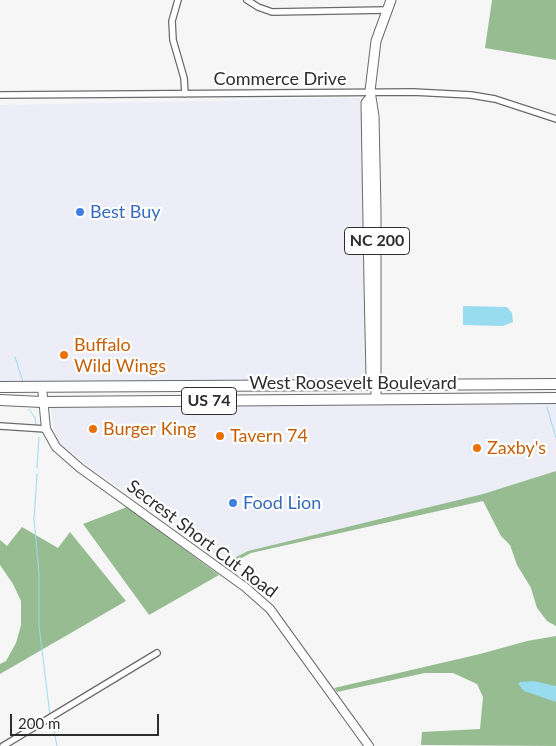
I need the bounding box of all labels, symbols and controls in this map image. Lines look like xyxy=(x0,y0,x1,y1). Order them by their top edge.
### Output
street label: Commerce Drive xyxy=(214,68,346,90)
place label: Best Buy xyxy=(90,201,161,223)
marker: Best Buy xyxy=(74,206,86,218)
road number: NC 200 xyxy=(344,228,410,255)
place label: Buffalo Wild Wings xyxy=(74,334,166,376)
marker: Buffalo Wild Wings xyxy=(58,349,70,361)
street label: West Roosevelt Boulevard xyxy=(249,372,457,394)
road number: US 74 xyxy=(182,388,236,414)
place label: Burger King xyxy=(103,418,196,440)
marker: Burger King xyxy=(87,423,99,435)
place label: Tavern 74 xyxy=(230,425,308,447)
marker: Tavern 74 xyxy=(214,430,226,442)
place label: Zaxby's xyxy=(487,437,546,459)
marker: Zaxby's xyxy=(471,442,483,454)
street label: Secrest Short Cut Road xyxy=(123,475,281,603)
place label: Food Lion xyxy=(243,492,321,514)
marker: Food Lion xyxy=(227,497,239,509)
scale bar xyxy=(12,704,161,736)
text: 200 m xyxy=(18,714,60,732)

